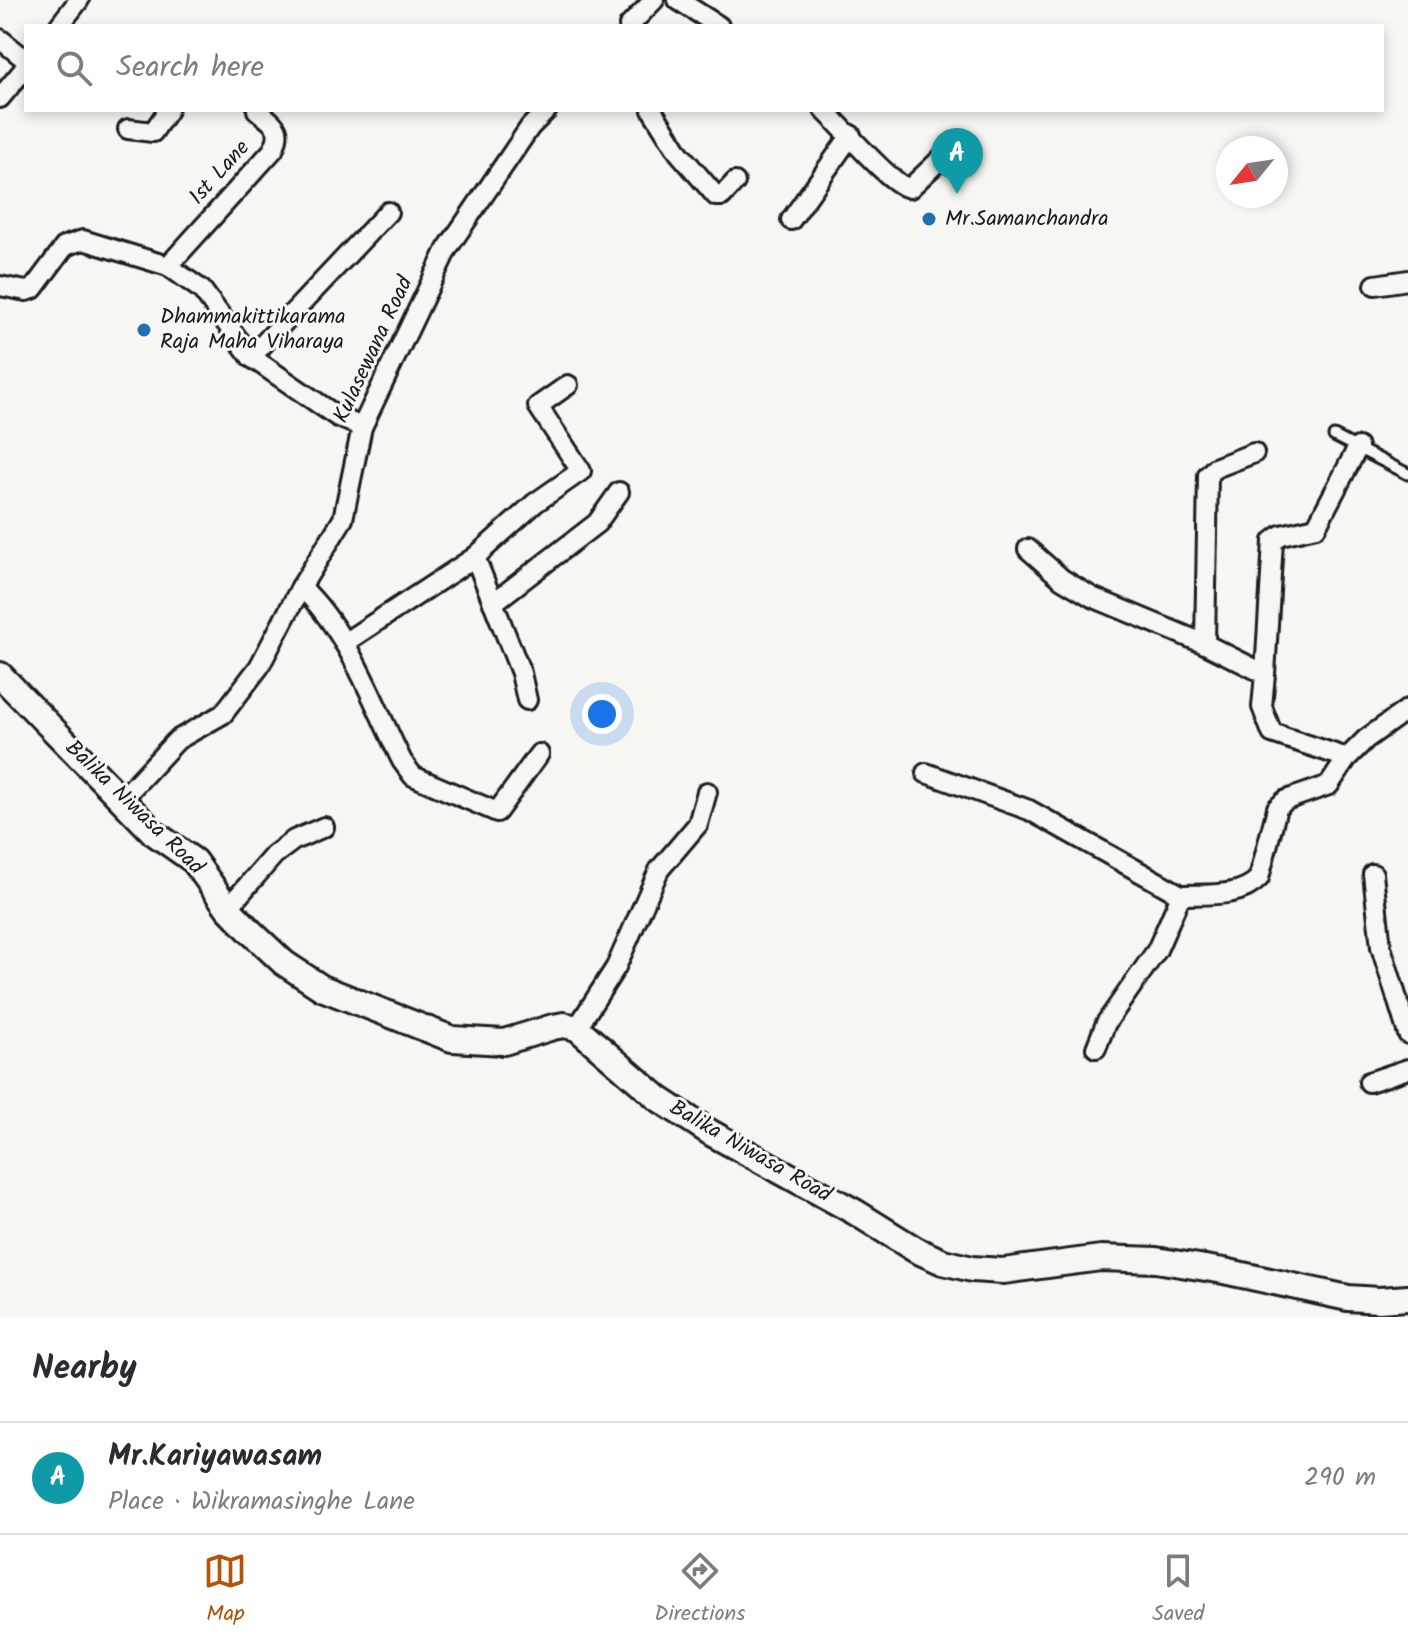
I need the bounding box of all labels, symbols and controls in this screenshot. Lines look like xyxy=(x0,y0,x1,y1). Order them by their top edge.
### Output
search box xyxy=(24,24,1384,112)
text: Search here xyxy=(116,44,264,92)
icon: search xyxy=(52,46,96,90)
pin: A xyxy=(931,128,983,194)
street label: 1st Lane xyxy=(181,132,259,214)
north arrow xyxy=(1216,136,1288,208)
place label: Mr.Samanchandra xyxy=(945,202,1109,237)
marker: Mr.Samanchandra xyxy=(920,210,938,228)
street label: Kulasewana Road xyxy=(325,270,424,429)
place label: Dhammakittikarama Raja Maha Viharaya xyxy=(160,300,346,360)
marker: Dhammakittikarama Raja Maha Viharaya xyxy=(135,321,153,339)
your location xyxy=(582,694,622,734)
street label: Balika Niwasa Road xyxy=(56,732,212,885)
street label: Balika Niwasa Road xyxy=(662,1091,839,1213)
text: Nearby xyxy=(32,1342,137,1396)
text: Mr.Kariyawasam xyxy=(108,1433,322,1481)
text: A xyxy=(50,1457,66,1499)
text: 290 m xyxy=(1304,1457,1376,1499)
text: Place · Wikramasinghe Lane xyxy=(108,1481,415,1523)
tab: Map xyxy=(203,1549,247,1632)
tab: Directions xyxy=(654,1549,746,1632)
tab: Saved xyxy=(1152,1549,1205,1632)

